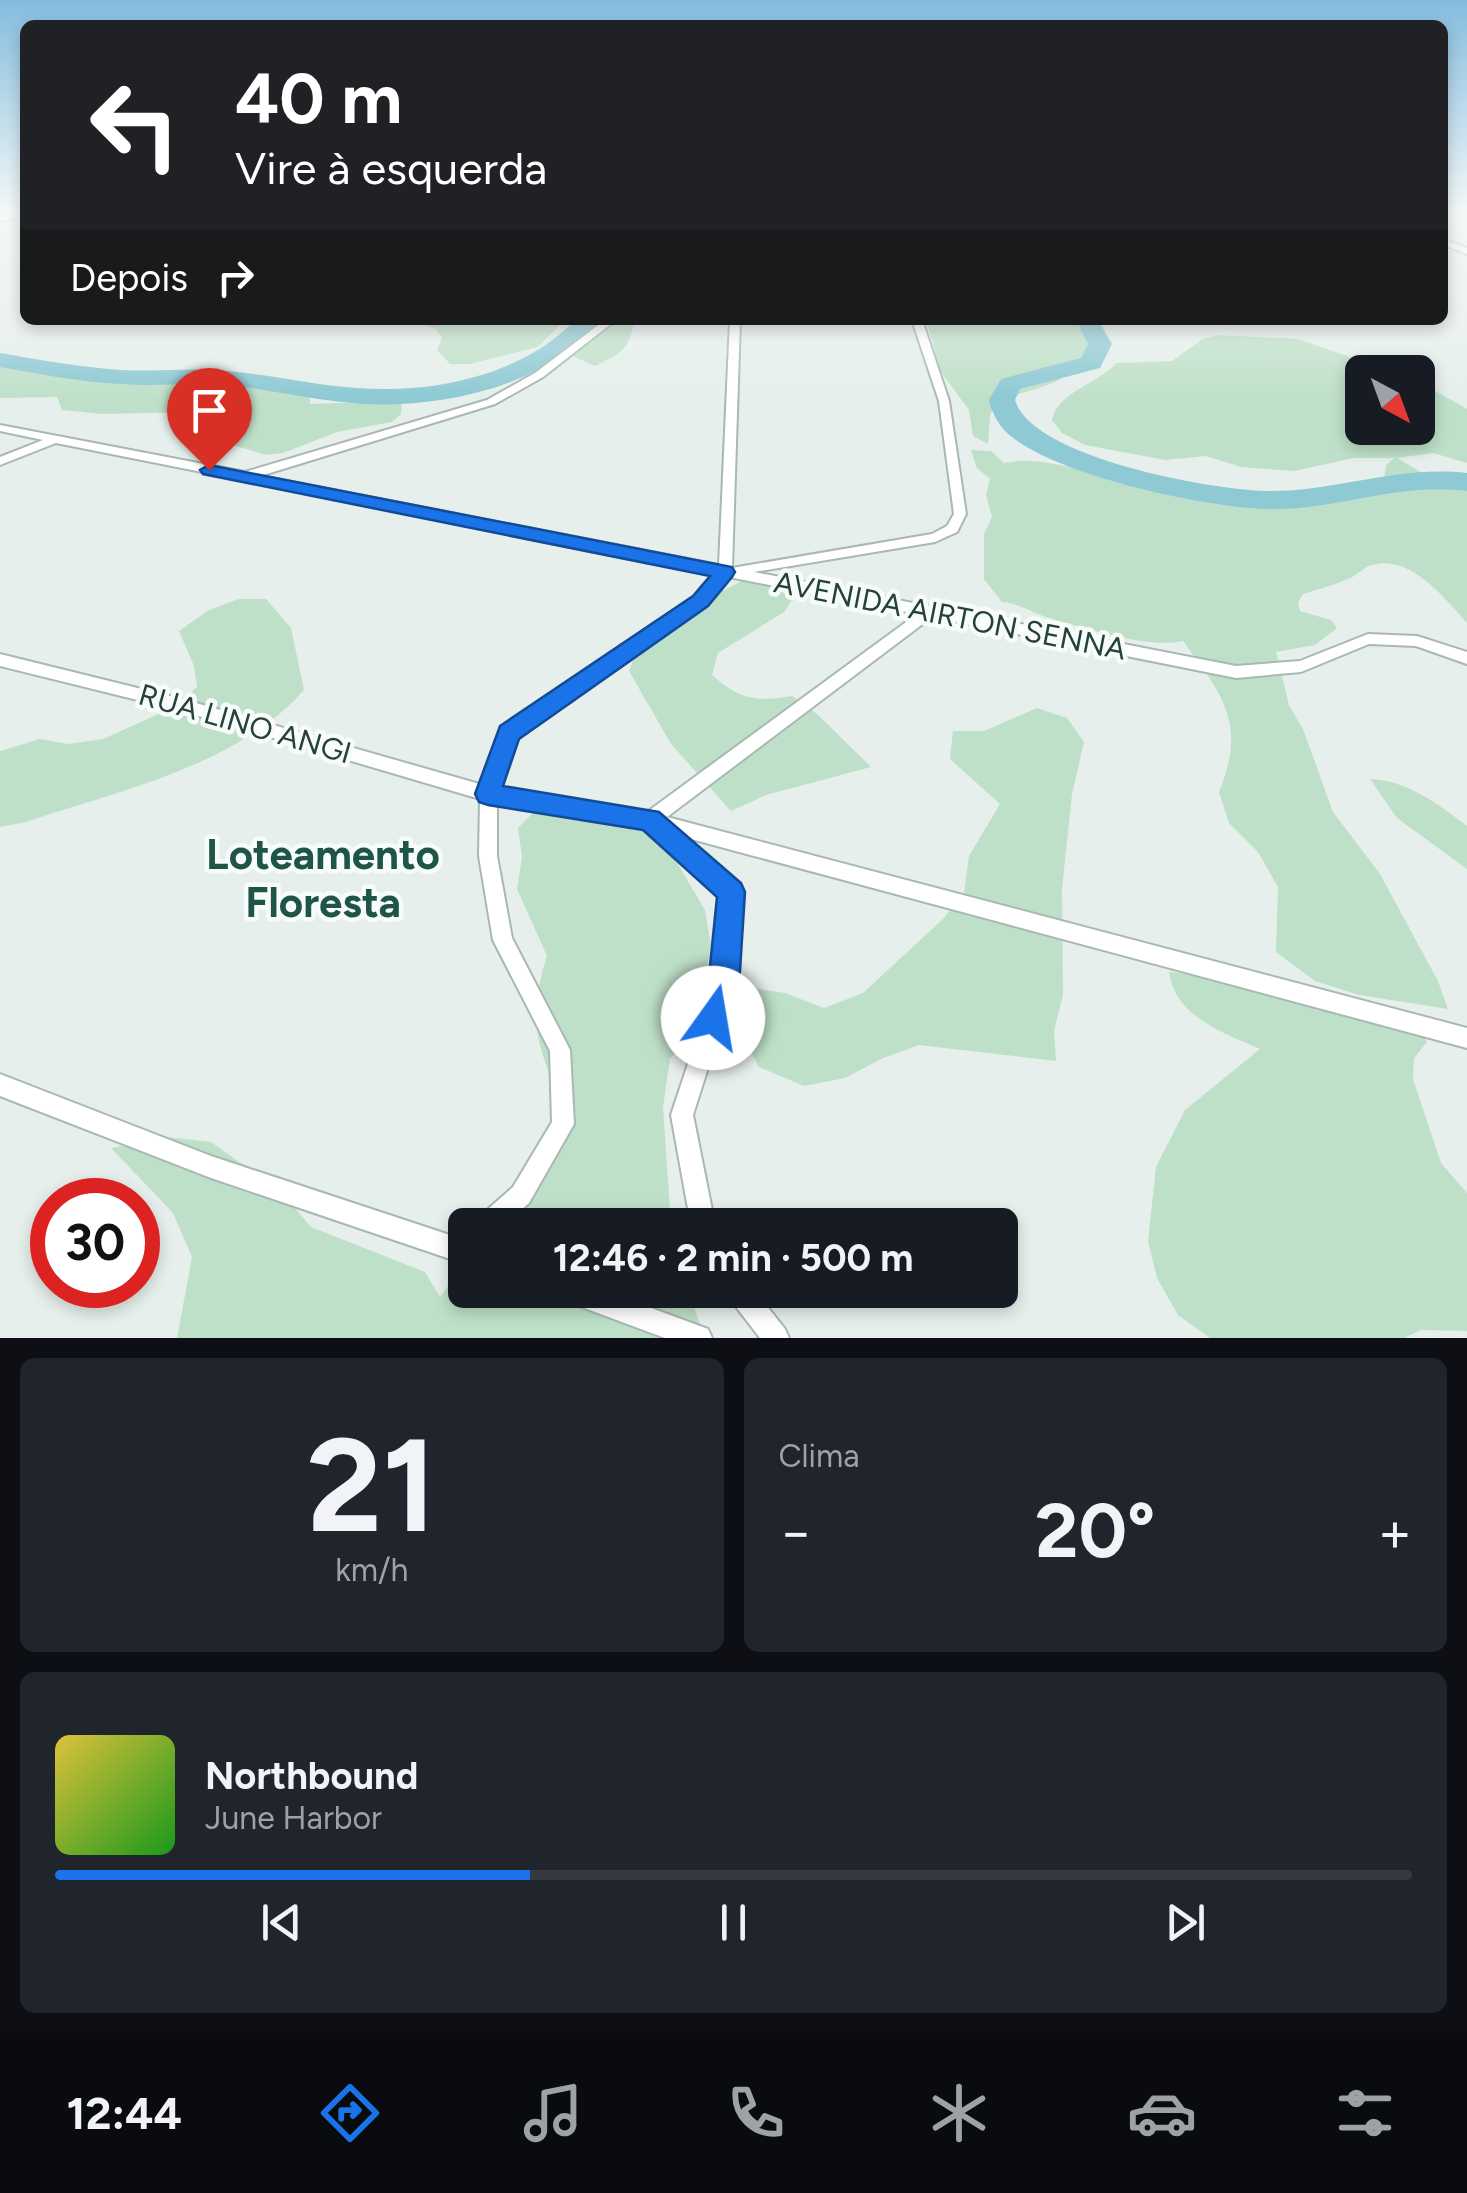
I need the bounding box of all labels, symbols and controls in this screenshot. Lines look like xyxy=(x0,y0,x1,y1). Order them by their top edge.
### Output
text: 40 m xyxy=(235,56,402,141)
icon: left xyxy=(70,60,200,190)
text: Vire à esquerda xyxy=(235,141,547,195)
icon: right xyxy=(208,250,263,305)
text: Depois xyxy=(70,255,188,301)
north arrow xyxy=(1345,355,1435,445)
map controls xyxy=(1345,355,1435,445)
pin xyxy=(167,368,252,471)
icon: arrive xyxy=(182,383,237,438)
street label: AVENIDA AIRTON SENNA xyxy=(771,563,1130,668)
street label: RUA LINO ANGI xyxy=(135,676,356,772)
district label: Loteamento Floresta xyxy=(206,829,440,928)
position arrow xyxy=(661,966,765,1070)
speed limit sign: 30 xyxy=(30,1178,160,1308)
text: 12:46 · 2 min · 500 m xyxy=(553,1235,913,1281)
text: 21 xyxy=(307,1408,437,1564)
text: Clima xyxy=(779,1437,860,1475)
text: 20° xyxy=(1035,1486,1155,1576)
text: − xyxy=(779,1499,813,1565)
text: + xyxy=(1378,1499,1412,1565)
text: km/h xyxy=(335,1551,408,1589)
text: Northbound xyxy=(205,1753,418,1799)
text: June Harbor xyxy=(205,1799,382,1837)
icon: previous xyxy=(254,1895,309,1950)
icon: pause xyxy=(706,1895,761,1950)
icon: next xyxy=(1158,1895,1213,1950)
icon: directions xyxy=(315,2078,385,2148)
icon: music xyxy=(518,2078,588,2148)
icon: phone xyxy=(721,2078,791,2148)
icon: climate xyxy=(924,2078,994,2148)
icon: car xyxy=(1127,2078,1197,2148)
icon: filters xyxy=(1330,2078,1400,2148)
text: 12:44 xyxy=(67,2086,182,2140)

